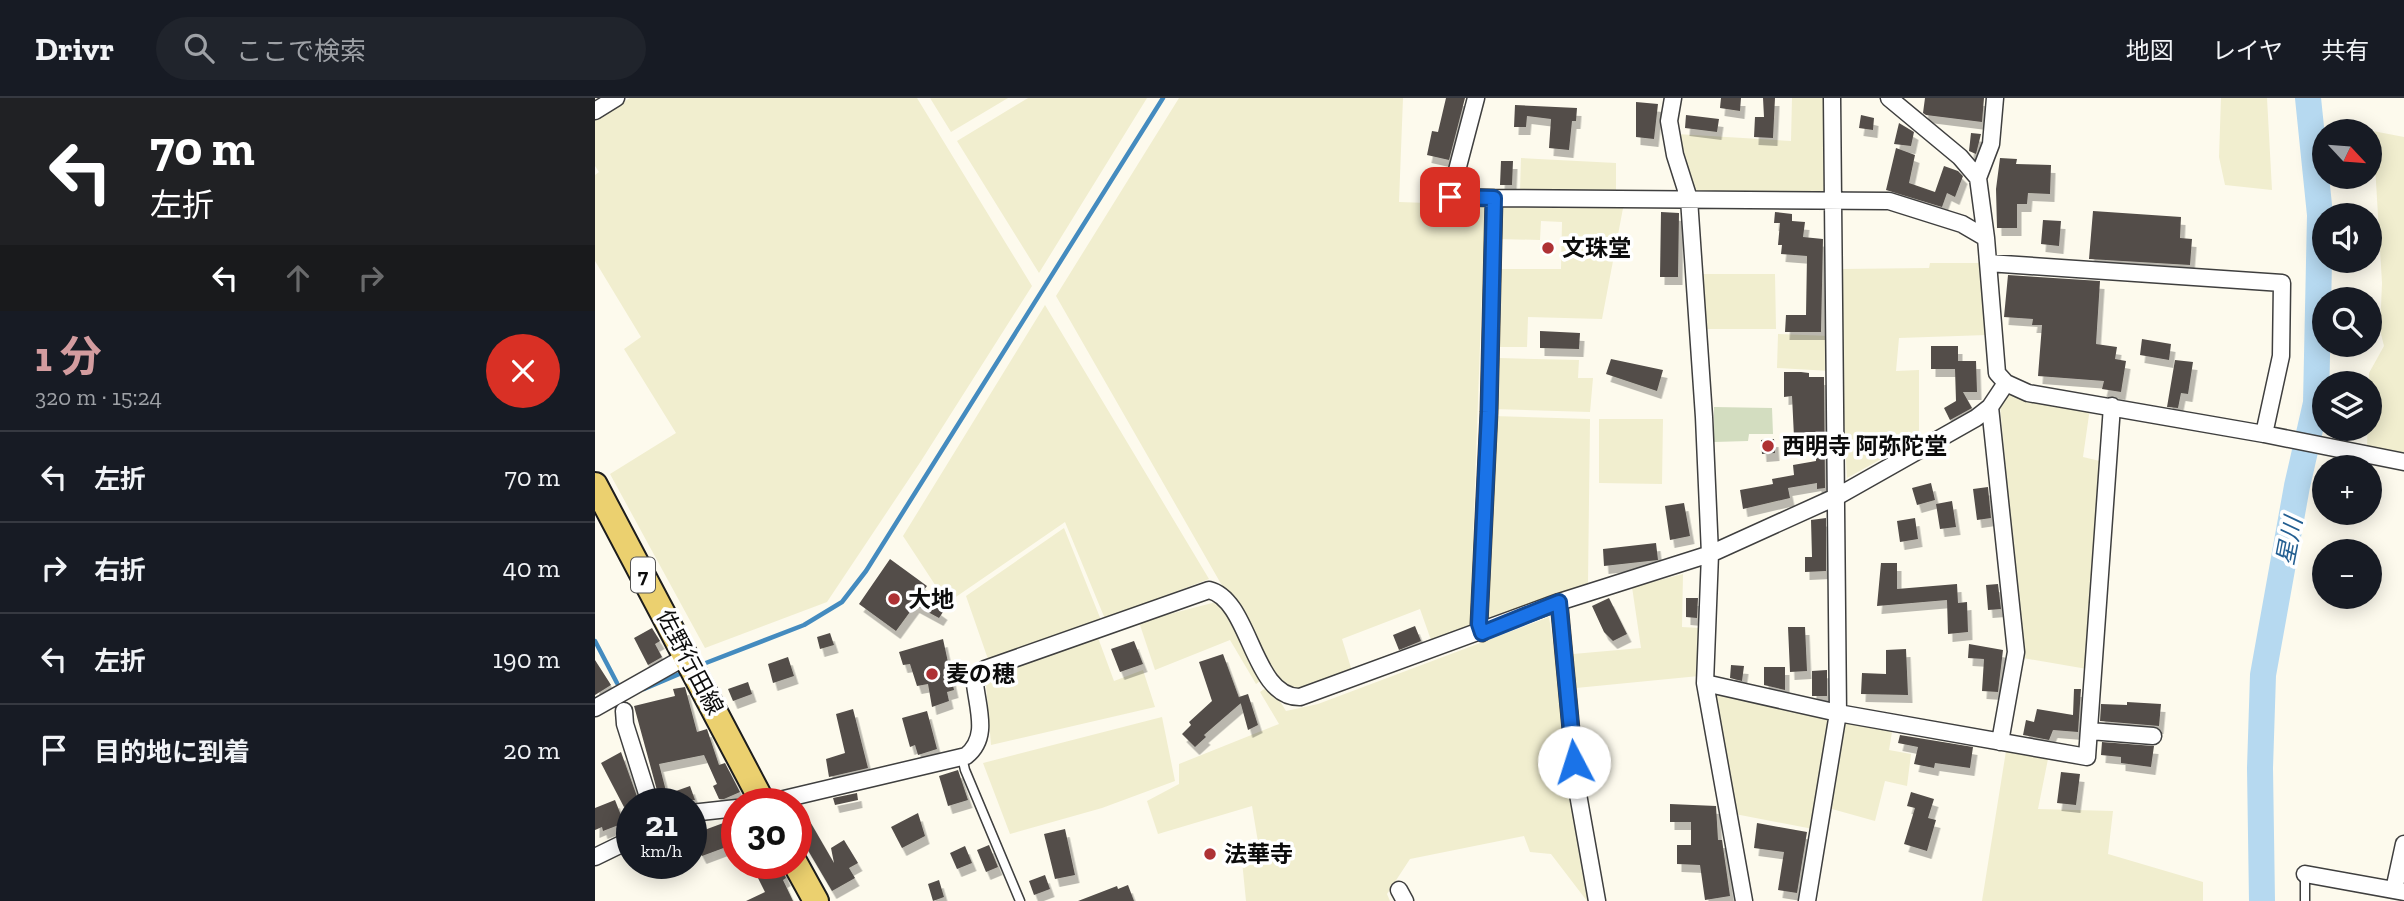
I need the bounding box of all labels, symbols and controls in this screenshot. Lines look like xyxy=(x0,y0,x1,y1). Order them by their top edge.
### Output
search box xyxy=(156,17,646,80)
text: Drivr xyxy=(35,29,114,68)
icon: search xyxy=(180,29,218,67)
text: ここで検索 xyxy=(236,35,366,67)
text: 地図 xyxy=(2126,36,2174,65)
text: レイヤ xyxy=(2212,36,2283,65)
text: 共有 xyxy=(2321,36,2369,65)
text: 70 m xyxy=(150,119,255,178)
north arrow xyxy=(2312,119,2382,189)
map controls xyxy=(2312,119,2382,609)
icon: left xyxy=(35,126,126,217)
pin xyxy=(1420,167,1480,227)
icon: arrive xyxy=(1431,178,1469,216)
text: 左折 xyxy=(150,186,214,224)
button: sound xyxy=(2312,203,2382,273)
place label: 文珠堂 xyxy=(1562,234,1631,262)
marker: 文珠堂 xyxy=(1540,240,1556,256)
icon: left xyxy=(206,259,244,297)
icon: ahead xyxy=(279,259,317,297)
icon: right xyxy=(352,259,390,297)
button: search xyxy=(2312,287,2382,357)
text: 1 分 xyxy=(35,331,102,382)
button: close xyxy=(486,334,560,408)
button: layers xyxy=(2312,371,2382,441)
text: 320 m · 15:24 xyxy=(35,383,162,411)
place label: 西明寺 阿弥陀堂 xyxy=(1782,432,1947,460)
marker: 西明寺 阿弥陀堂 xyxy=(1760,438,1776,454)
button: + xyxy=(2312,455,2382,525)
icon: left xyxy=(35,458,73,496)
text: 70 m xyxy=(504,461,560,493)
text: 左折 xyxy=(94,463,146,495)
water label: 星川 xyxy=(2270,512,2308,567)
button: − xyxy=(2312,539,2382,609)
icon: right xyxy=(35,549,73,587)
text: 40 m xyxy=(503,552,560,584)
text: 右折 xyxy=(94,554,146,586)
road number: 7 xyxy=(631,558,655,592)
place label: 大地 xyxy=(908,585,954,613)
marker: 大地 xyxy=(886,591,902,607)
street label: 佐野行田線 xyxy=(651,605,729,719)
icon: left xyxy=(35,640,73,678)
text: 190 m xyxy=(493,643,560,675)
text: 左折 xyxy=(94,645,146,677)
place label: 麦の穂 xyxy=(946,660,1015,688)
marker: 麦の穂 xyxy=(924,666,940,682)
position arrow xyxy=(1537,725,1611,799)
icon: arrive xyxy=(35,731,73,769)
text: 20 m xyxy=(503,734,560,766)
text: 目的地に到着 xyxy=(94,736,250,768)
speed limit sign: 30 xyxy=(721,788,812,879)
text: 21 xyxy=(645,803,678,845)
text: km/h xyxy=(641,840,682,862)
place label: 法華寺 xyxy=(1224,840,1293,868)
marker: 法華寺 xyxy=(1202,846,1218,862)

